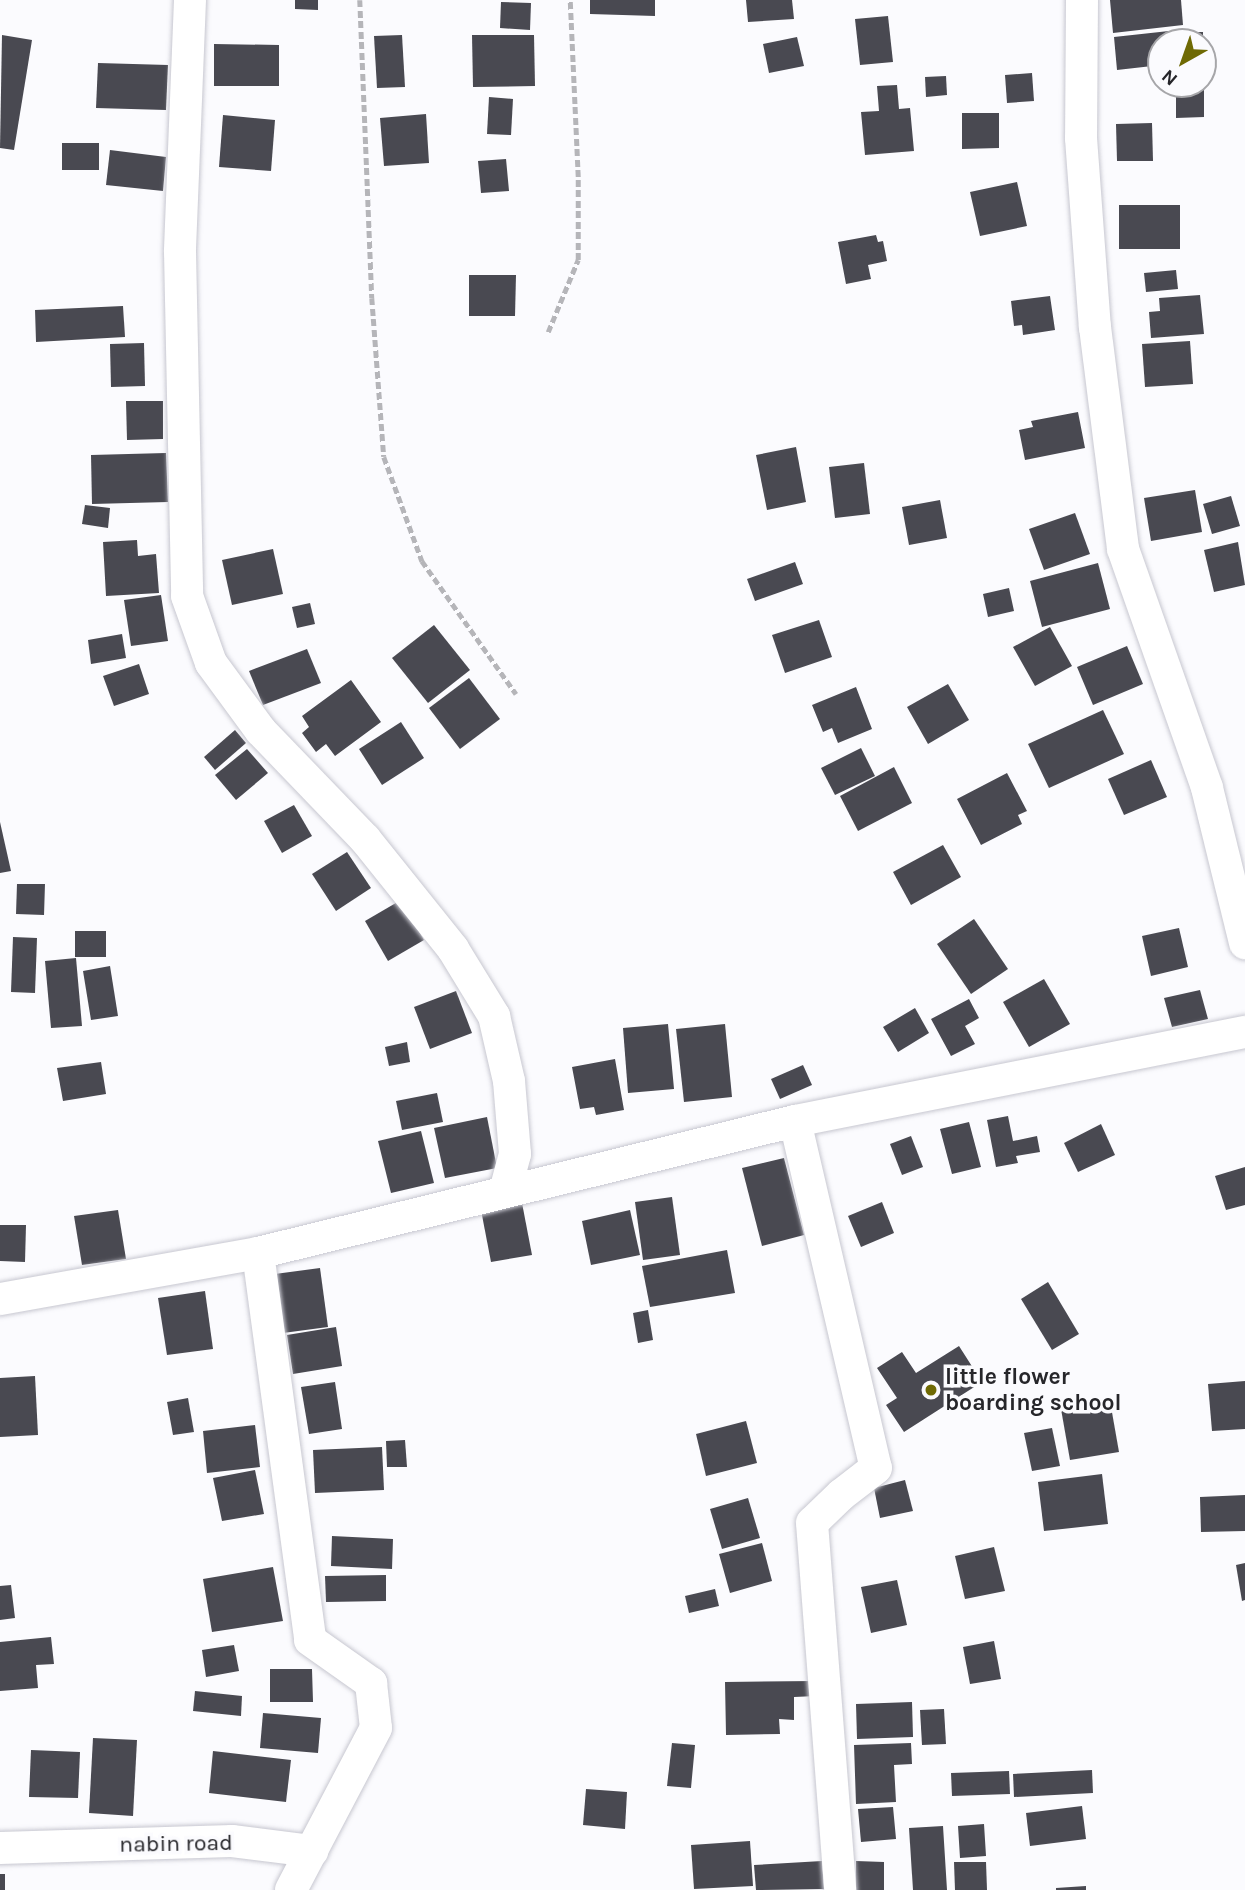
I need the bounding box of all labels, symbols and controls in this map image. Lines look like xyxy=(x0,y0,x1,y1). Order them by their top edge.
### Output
north arrow xyxy=(1147,28,1217,98)
text: N xyxy=(1157,65,1182,90)
place label: little flower boarding school xyxy=(945,1363,1122,1417)
marker: little flower boarding school xyxy=(923,1382,939,1398)
street label: nabin road xyxy=(119,1829,233,1859)

